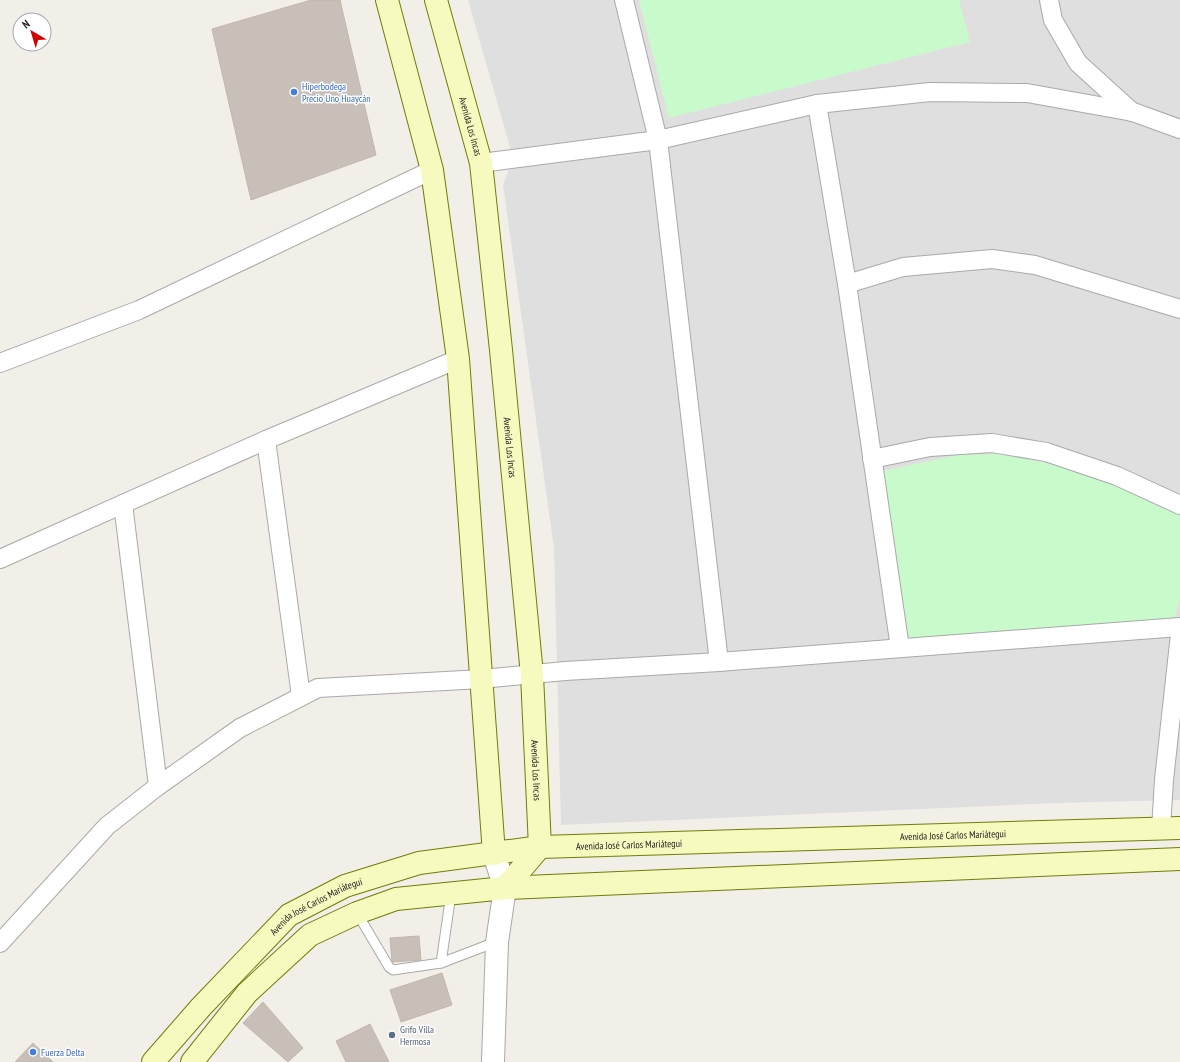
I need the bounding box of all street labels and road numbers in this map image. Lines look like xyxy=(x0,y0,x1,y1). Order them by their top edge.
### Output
street label: Avenida Los Incas xyxy=(457,95,485,158)
street label: Avenida Los Incas xyxy=(501,417,520,479)
street label: Avenida Los Incas xyxy=(529,740,544,802)
street label: Avenida José Carlos Mariátegui xyxy=(900,827,1006,843)
street label: Avenida José Carlos Mariátegui xyxy=(576,836,682,852)
street label: Avenida José Carlos Mariátegui xyxy=(267,875,364,938)

